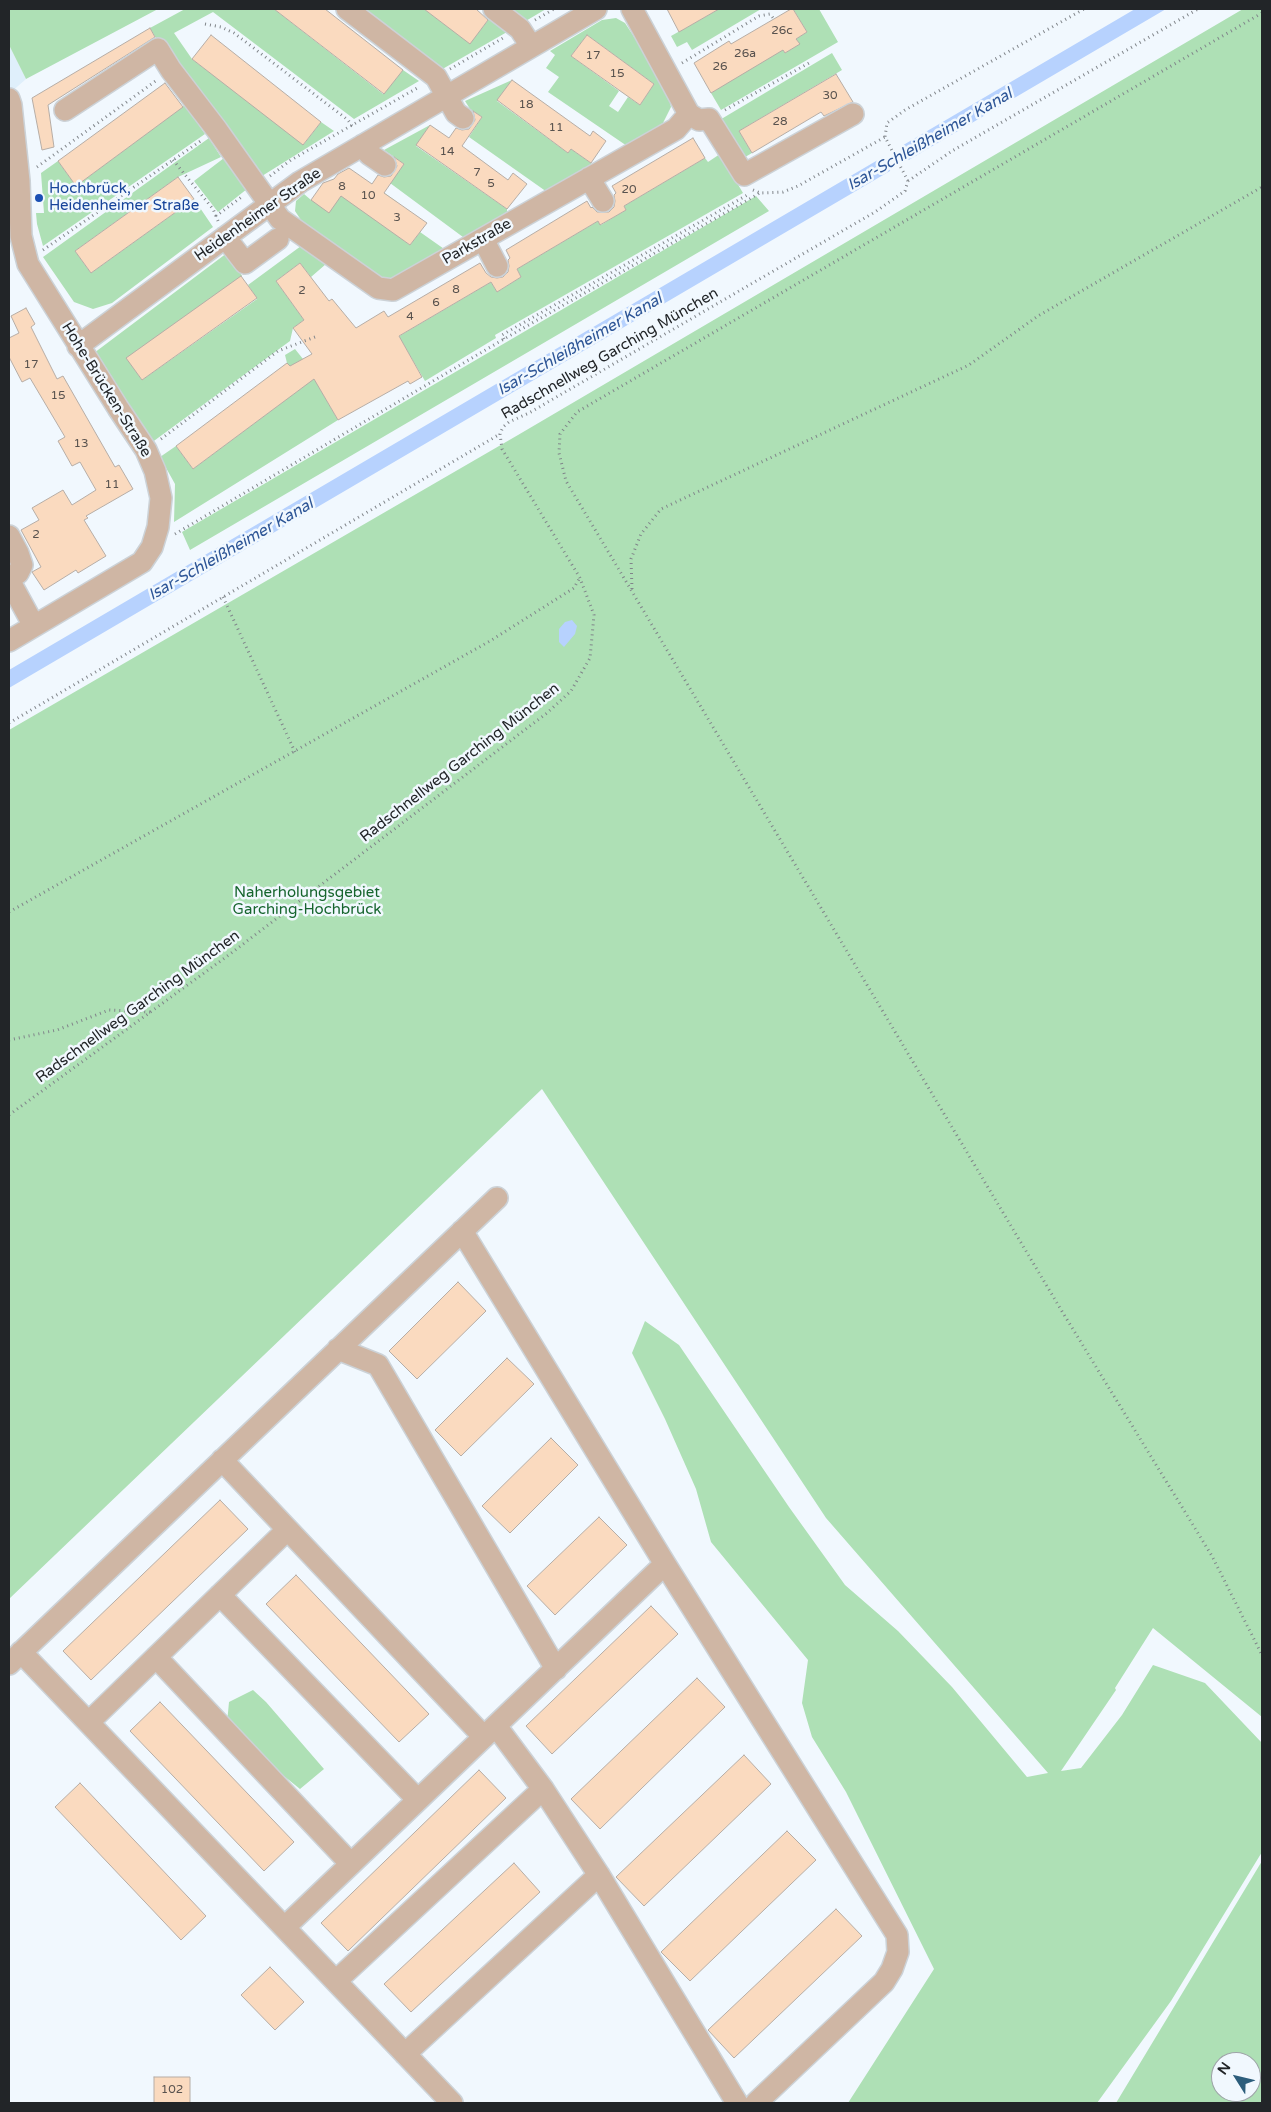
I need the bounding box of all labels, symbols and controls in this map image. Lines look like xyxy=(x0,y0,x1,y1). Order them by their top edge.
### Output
house number: 26c xyxy=(771,24,793,38)
house number: 26a xyxy=(734,47,756,61)
house number: 17 xyxy=(585,49,601,63)
house number: 26 xyxy=(712,60,728,74)
house number: 15 xyxy=(609,67,625,81)
water label: Isar-Schleißheimer Kanal xyxy=(844,85,1016,195)
house number: 30 xyxy=(822,89,838,103)
house number: 18 xyxy=(518,98,534,112)
house number: 28 xyxy=(772,115,788,129)
house number: 11 xyxy=(548,121,564,135)
house number: 14 xyxy=(439,145,455,159)
street label: Heidenheimer Straße xyxy=(191,165,325,265)
house number: 7 xyxy=(473,166,481,180)
house number: 5 xyxy=(487,177,495,191)
place label: Hochbrück, Heidenheimer Straße xyxy=(49,180,199,215)
house number: 8 xyxy=(338,180,346,194)
house number: 20 xyxy=(621,183,637,197)
house number: 10 xyxy=(360,189,376,203)
marker: Hochbrück, Heidenheimer Straße xyxy=(33,192,45,204)
house number: 3 xyxy=(393,211,401,225)
street label: Parkstraße xyxy=(439,215,515,269)
house number: 8 xyxy=(452,283,460,297)
house number: 2 xyxy=(298,284,306,298)
street label: Radschnellweg Garching München xyxy=(498,284,722,424)
water label: Isar-Schleißheimer Kanal xyxy=(494,290,666,400)
house number: 6 xyxy=(432,296,440,310)
house number: 4 xyxy=(406,310,414,324)
street label: Hohe-Brücken-Straße xyxy=(57,319,155,461)
house number: 17 xyxy=(23,358,39,372)
house number: 15 xyxy=(50,389,66,403)
house number: 13 xyxy=(73,437,89,451)
house number: 11 xyxy=(104,478,120,492)
water label: Isar-Schleißheimer Kanal xyxy=(145,495,317,605)
house number: 2 xyxy=(32,528,40,542)
street label: Radschnellweg Garching München xyxy=(357,680,563,846)
park label: Naherholungsgebiet Garching-Hochbrück xyxy=(233,884,381,919)
street label: Radschnellweg Garching München xyxy=(33,927,243,1087)
north arrow xyxy=(1211,2052,1261,2102)
text: N xyxy=(1214,2059,1234,2078)
house number: 102 xyxy=(161,2083,183,2097)

